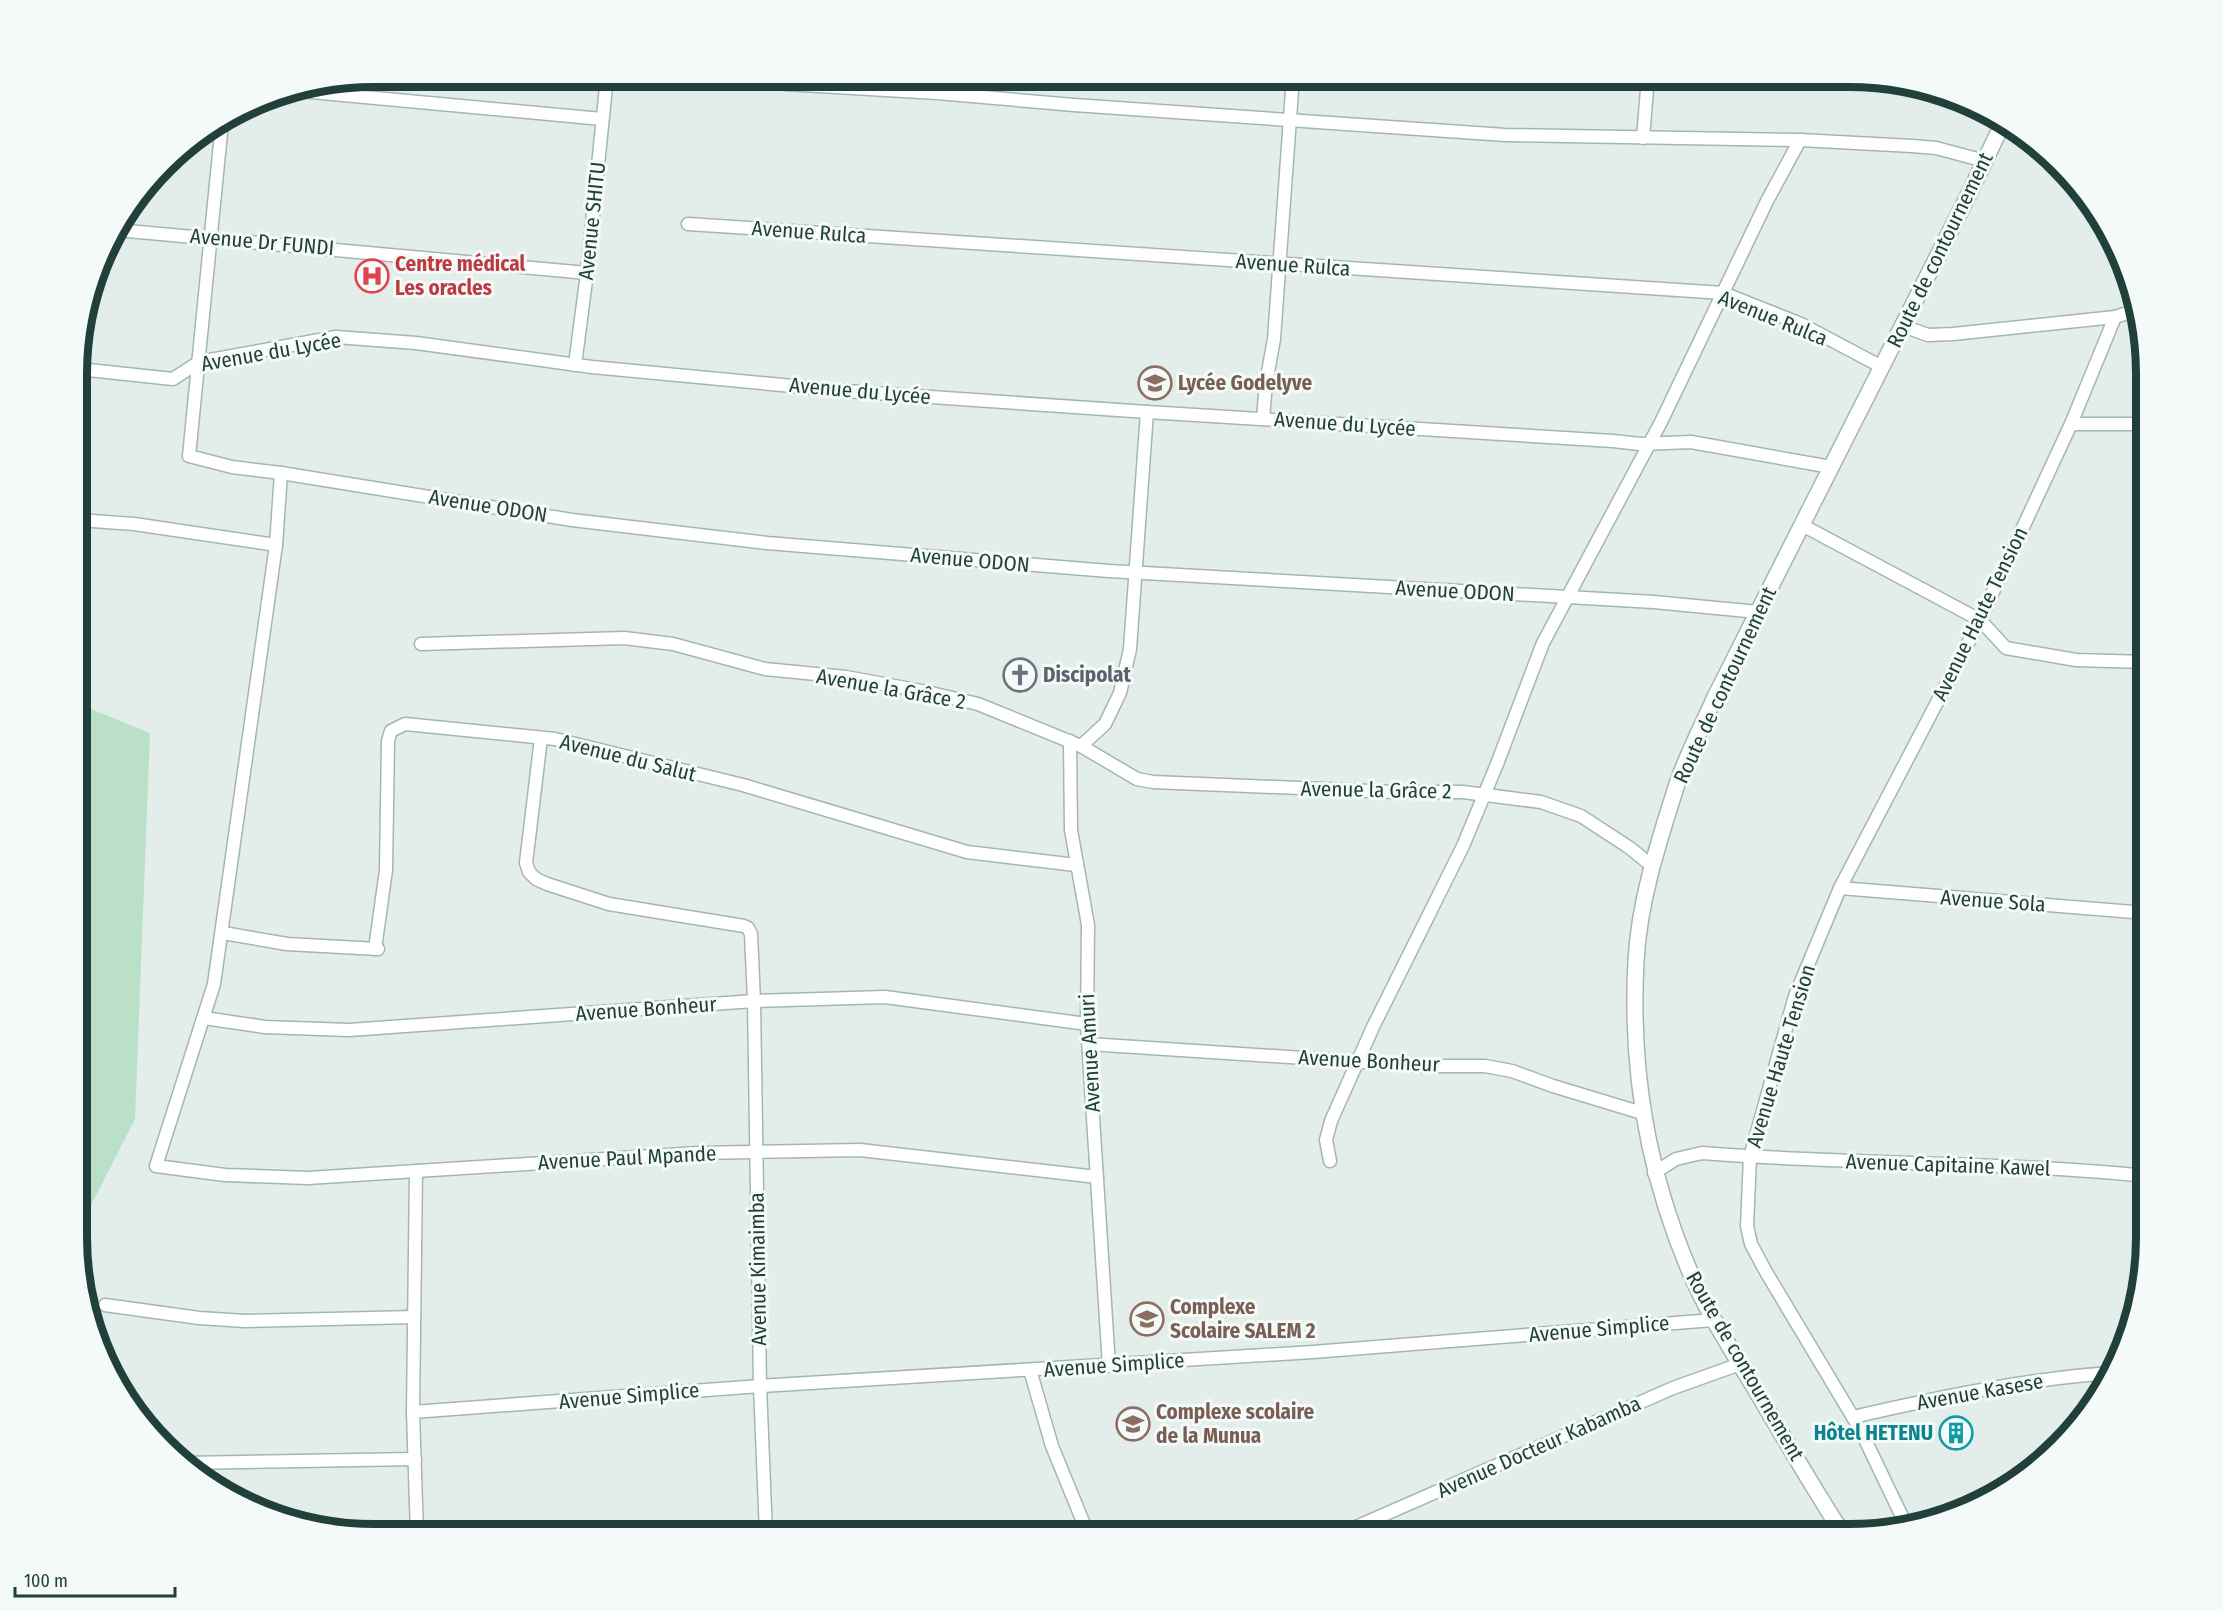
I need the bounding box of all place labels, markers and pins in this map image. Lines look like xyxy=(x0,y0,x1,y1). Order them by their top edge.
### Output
place label: Centre médical Les oracles xyxy=(395,251,525,301)
hospital icon: Centre médical Les oracles xyxy=(354,258,390,294)
school or university icon: Lycée Godelyve xyxy=(1137,365,1173,401)
place label: Lycée Godelyve xyxy=(1178,370,1312,396)
church icon: Discipolat xyxy=(1002,657,1038,693)
place label: Discipolat xyxy=(1043,662,1131,688)
place label: Complexe Scolaire SALEM 2 xyxy=(1170,1294,1316,1344)
school or university icon: Complexe Scolaire SALEM 2 xyxy=(1129,1301,1165,1337)
place label: Complexe scolaire de la Munua xyxy=(1156,1399,1315,1449)
school or university icon: Complexe scolaire de la Munua xyxy=(1115,1406,1151,1442)
building icon: Hôtel HETENU xyxy=(1938,1415,1974,1451)
place label: Hôtel HETENU xyxy=(1814,1420,1933,1446)

